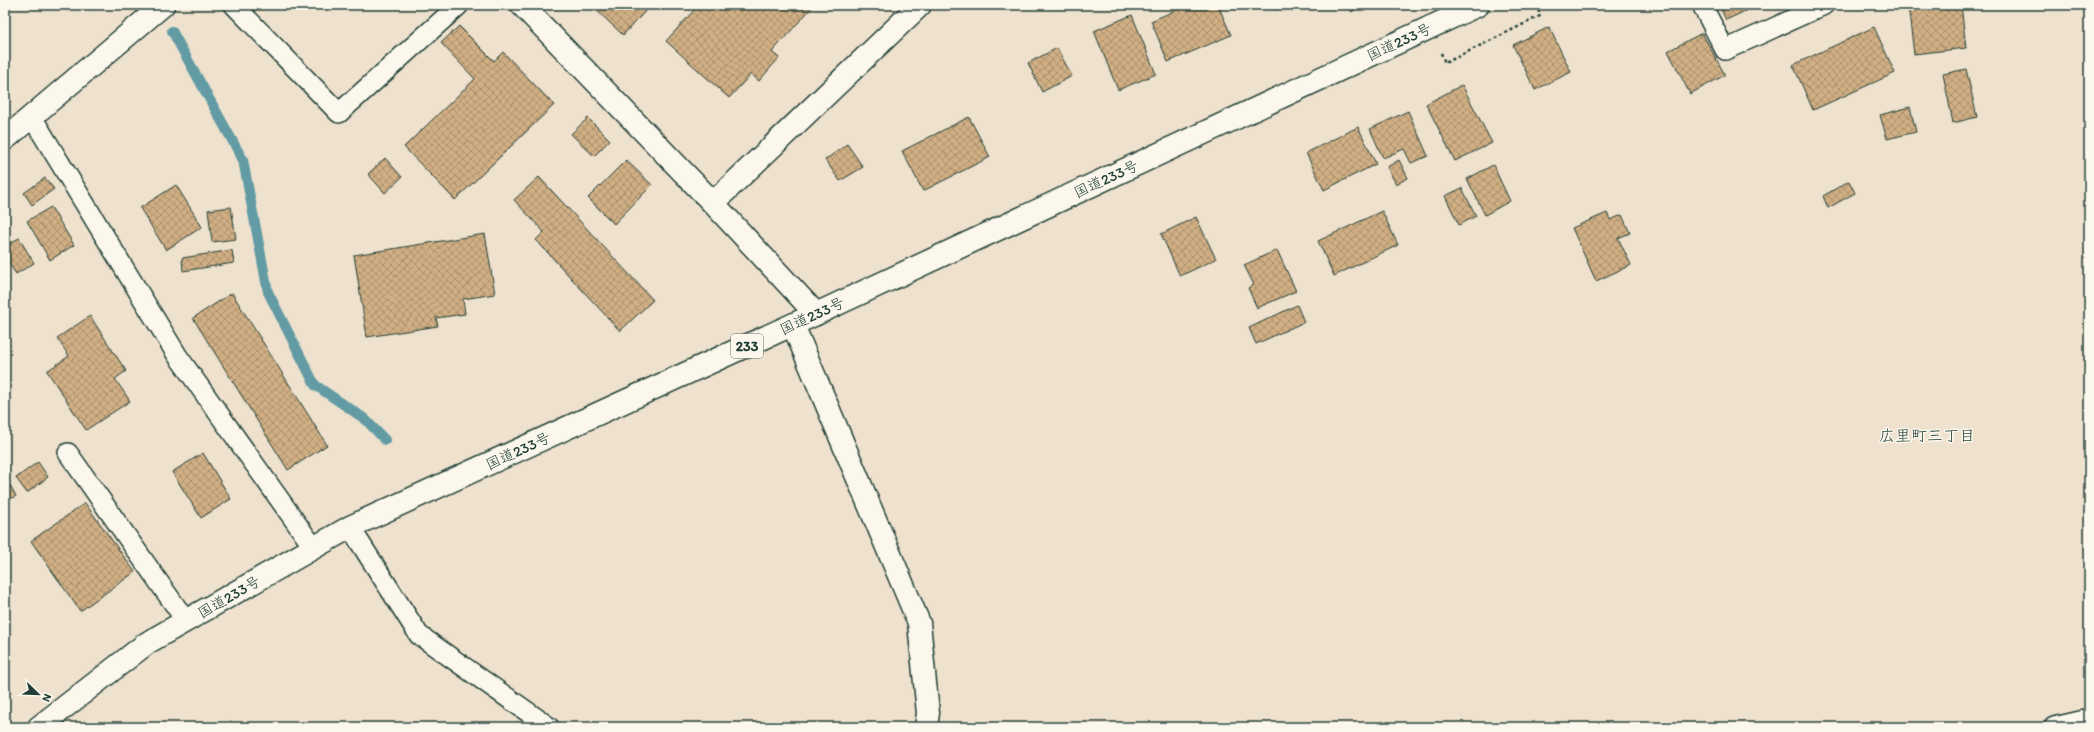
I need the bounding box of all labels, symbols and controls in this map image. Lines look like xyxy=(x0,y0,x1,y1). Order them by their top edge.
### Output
street label: 国道233号 xyxy=(1364,19,1434,65)
street label: 国道233号 xyxy=(1071,156,1141,202)
street label: 国道233号 xyxy=(777,293,847,339)
road number: 233 xyxy=(731,334,763,358)
district label: 広里町三丁目 xyxy=(1879,426,1975,445)
street label: 国道233号 xyxy=(483,428,553,474)
street label: 国道233号 xyxy=(195,572,263,622)
north arrow xyxy=(18,674,58,714)
text: N xyxy=(39,692,54,704)

